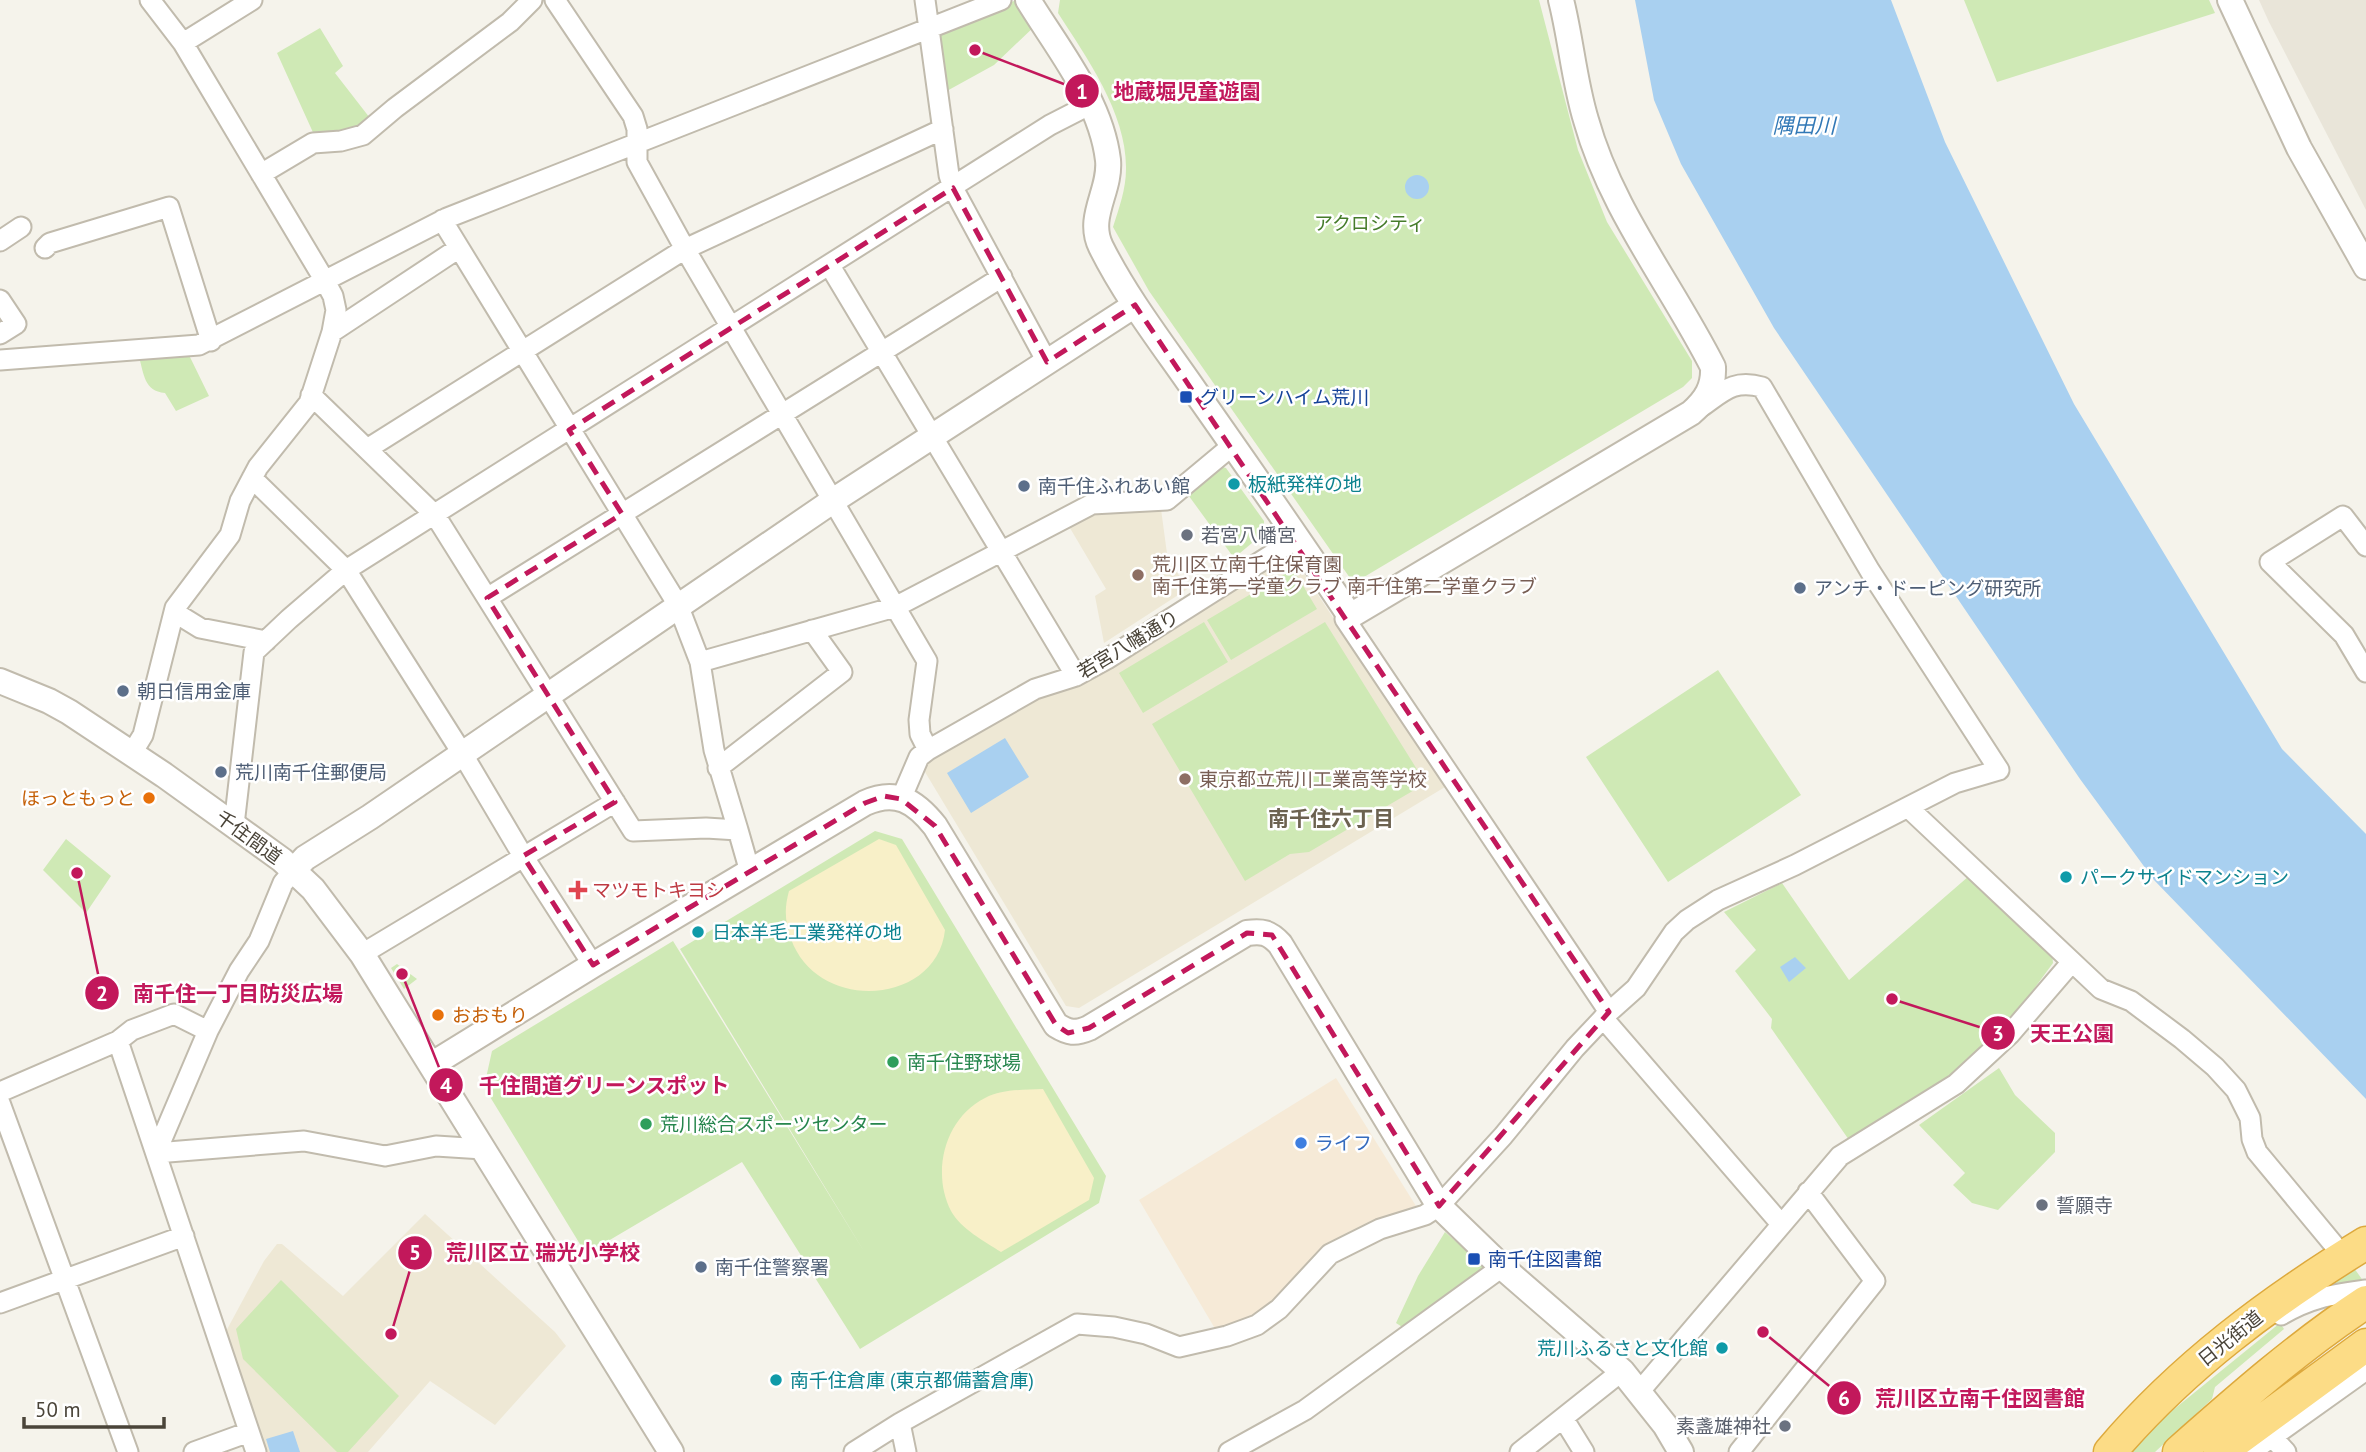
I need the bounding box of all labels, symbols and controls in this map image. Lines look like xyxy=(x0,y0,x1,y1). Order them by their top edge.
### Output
callout: 地蔵堀児童遊園 xyxy=(1065,70,1275,112)
text: 1 xyxy=(1076,78,1088,105)
text: 地蔵堀児童遊園 xyxy=(1114,78,1261,105)
water label: 隅田川 xyxy=(1773,112,1837,139)
park label: アクロシティ xyxy=(1314,211,1426,235)
place label: グリーンハイム荒川 xyxy=(1200,385,1369,409)
marker: グリーンハイム荒川 xyxy=(1178,389,1194,405)
place label: 板紙発祥の地 xyxy=(1248,472,1362,496)
place label: 南千住ふれあい館 xyxy=(1038,474,1190,498)
marker: 板紙発祥の地 xyxy=(1226,476,1242,492)
marker: 南千住ふれあい館 xyxy=(1016,478,1032,494)
place label: 若宮八幡宮 xyxy=(1201,523,1296,547)
marker: 若宮八幡宮 xyxy=(1179,527,1195,543)
place label: 荒川区立南千住保育園 南千住第一学童クラブ 南千住第二学童クラブ xyxy=(1152,552,1537,598)
marker: 荒川区立南千住保育園 南千住第一学童クラブ 南千住第二学童クラブ xyxy=(1130,567,1146,583)
place label: アンチ・ドーピング研究所 xyxy=(1814,576,2041,600)
marker: アンチ・ドーピング研究所 xyxy=(1792,580,1808,596)
street label: 若宮八幡通り xyxy=(1073,604,1183,684)
place label: 朝日信用金庫 xyxy=(137,679,251,703)
marker: 朝日信用金庫 xyxy=(115,683,131,699)
place label: 荒川南千住郵便局 xyxy=(235,760,387,784)
marker: 荒川南千住郵便局 xyxy=(213,764,229,780)
place label: 東京都立荒川工業高等学校 xyxy=(1199,767,1427,791)
marker: 東京都立荒川工業高等学校 xyxy=(1177,771,1193,787)
place label: ほっともっと xyxy=(21,786,135,810)
marker: ほっともっと xyxy=(141,790,157,806)
street label: 千住間道 xyxy=(211,805,287,869)
district label: 南千住六丁目 xyxy=(1268,805,1394,832)
place label: パークサイドマンション xyxy=(2080,865,2289,889)
marker: パークサイドマンション xyxy=(2058,869,2074,885)
place label: マツモトキヨシ xyxy=(592,878,725,902)
marker: マツモトキヨシ xyxy=(570,882,586,898)
place label: 日本羊毛工業発祥の地 xyxy=(712,920,902,944)
marker: 日本羊毛工業発祥の地 xyxy=(690,924,706,940)
callout: 南千住一丁目防災広場 xyxy=(84,972,357,1014)
text: 2 xyxy=(96,980,108,1007)
text: 南千住一丁目防災広場 xyxy=(133,980,343,1007)
place label: おおもり xyxy=(452,1003,528,1027)
marker: おおもり xyxy=(430,1007,446,1023)
callout: 天王公園 xyxy=(1981,1012,2128,1054)
text: 3 xyxy=(1992,1020,2004,1047)
text: 天王公園 xyxy=(2030,1020,2114,1047)
place label: 南千住野球場 xyxy=(907,1050,1021,1074)
marker: 南千住野球場 xyxy=(885,1054,901,1070)
callout: 千住間道グリーンスポット xyxy=(429,1064,744,1106)
text: 4 xyxy=(440,1072,452,1099)
text: 千住間道グリーンスポット xyxy=(479,1072,729,1099)
place label: 荒川総合スポーツセンター xyxy=(660,1112,888,1136)
marker: 荒川総合スポーツセンター xyxy=(638,1116,654,1132)
place label: ライフ xyxy=(1315,1131,1372,1155)
marker: ライフ xyxy=(1293,1135,1309,1151)
place label: 誓願寺 xyxy=(2056,1193,2113,1217)
marker: 誓願寺 xyxy=(2034,1197,2050,1213)
callout: 荒川区立 瑞光小学校 xyxy=(397,1232,654,1274)
text: 5 xyxy=(409,1239,421,1266)
text: 荒川区立 瑞光小学校 xyxy=(446,1239,640,1266)
place label: 南千住図書館 xyxy=(1488,1247,1602,1271)
marker: 南千住図書館 xyxy=(1466,1251,1482,1267)
place label: 南千住警察署 xyxy=(715,1255,829,1279)
marker: 南千住警察署 xyxy=(693,1259,709,1275)
street label: 日光街道 xyxy=(2193,1305,2267,1371)
place label: 荒川ふるさと文化館 xyxy=(1537,1336,1708,1360)
marker: 荒川ふるさと文化館 xyxy=(1714,1340,1730,1356)
place label: 南千住倉庫 (東京都備蓄倉庫) xyxy=(790,1368,1034,1392)
marker: 南千住倉庫 (東京都備蓄倉庫) xyxy=(768,1372,784,1388)
callout: 荒川区立南千住図書館 xyxy=(1826,1377,2099,1419)
text: 6 xyxy=(1838,1385,1850,1412)
text: 荒川区立南千住図書館 xyxy=(1875,1385,2085,1412)
scale bar xyxy=(24,1386,164,1430)
text: 50 m xyxy=(35,1396,81,1423)
place label: 素盞雄神社 xyxy=(1676,1414,1771,1438)
marker: 素盞雄神社 xyxy=(1777,1418,1793,1434)

